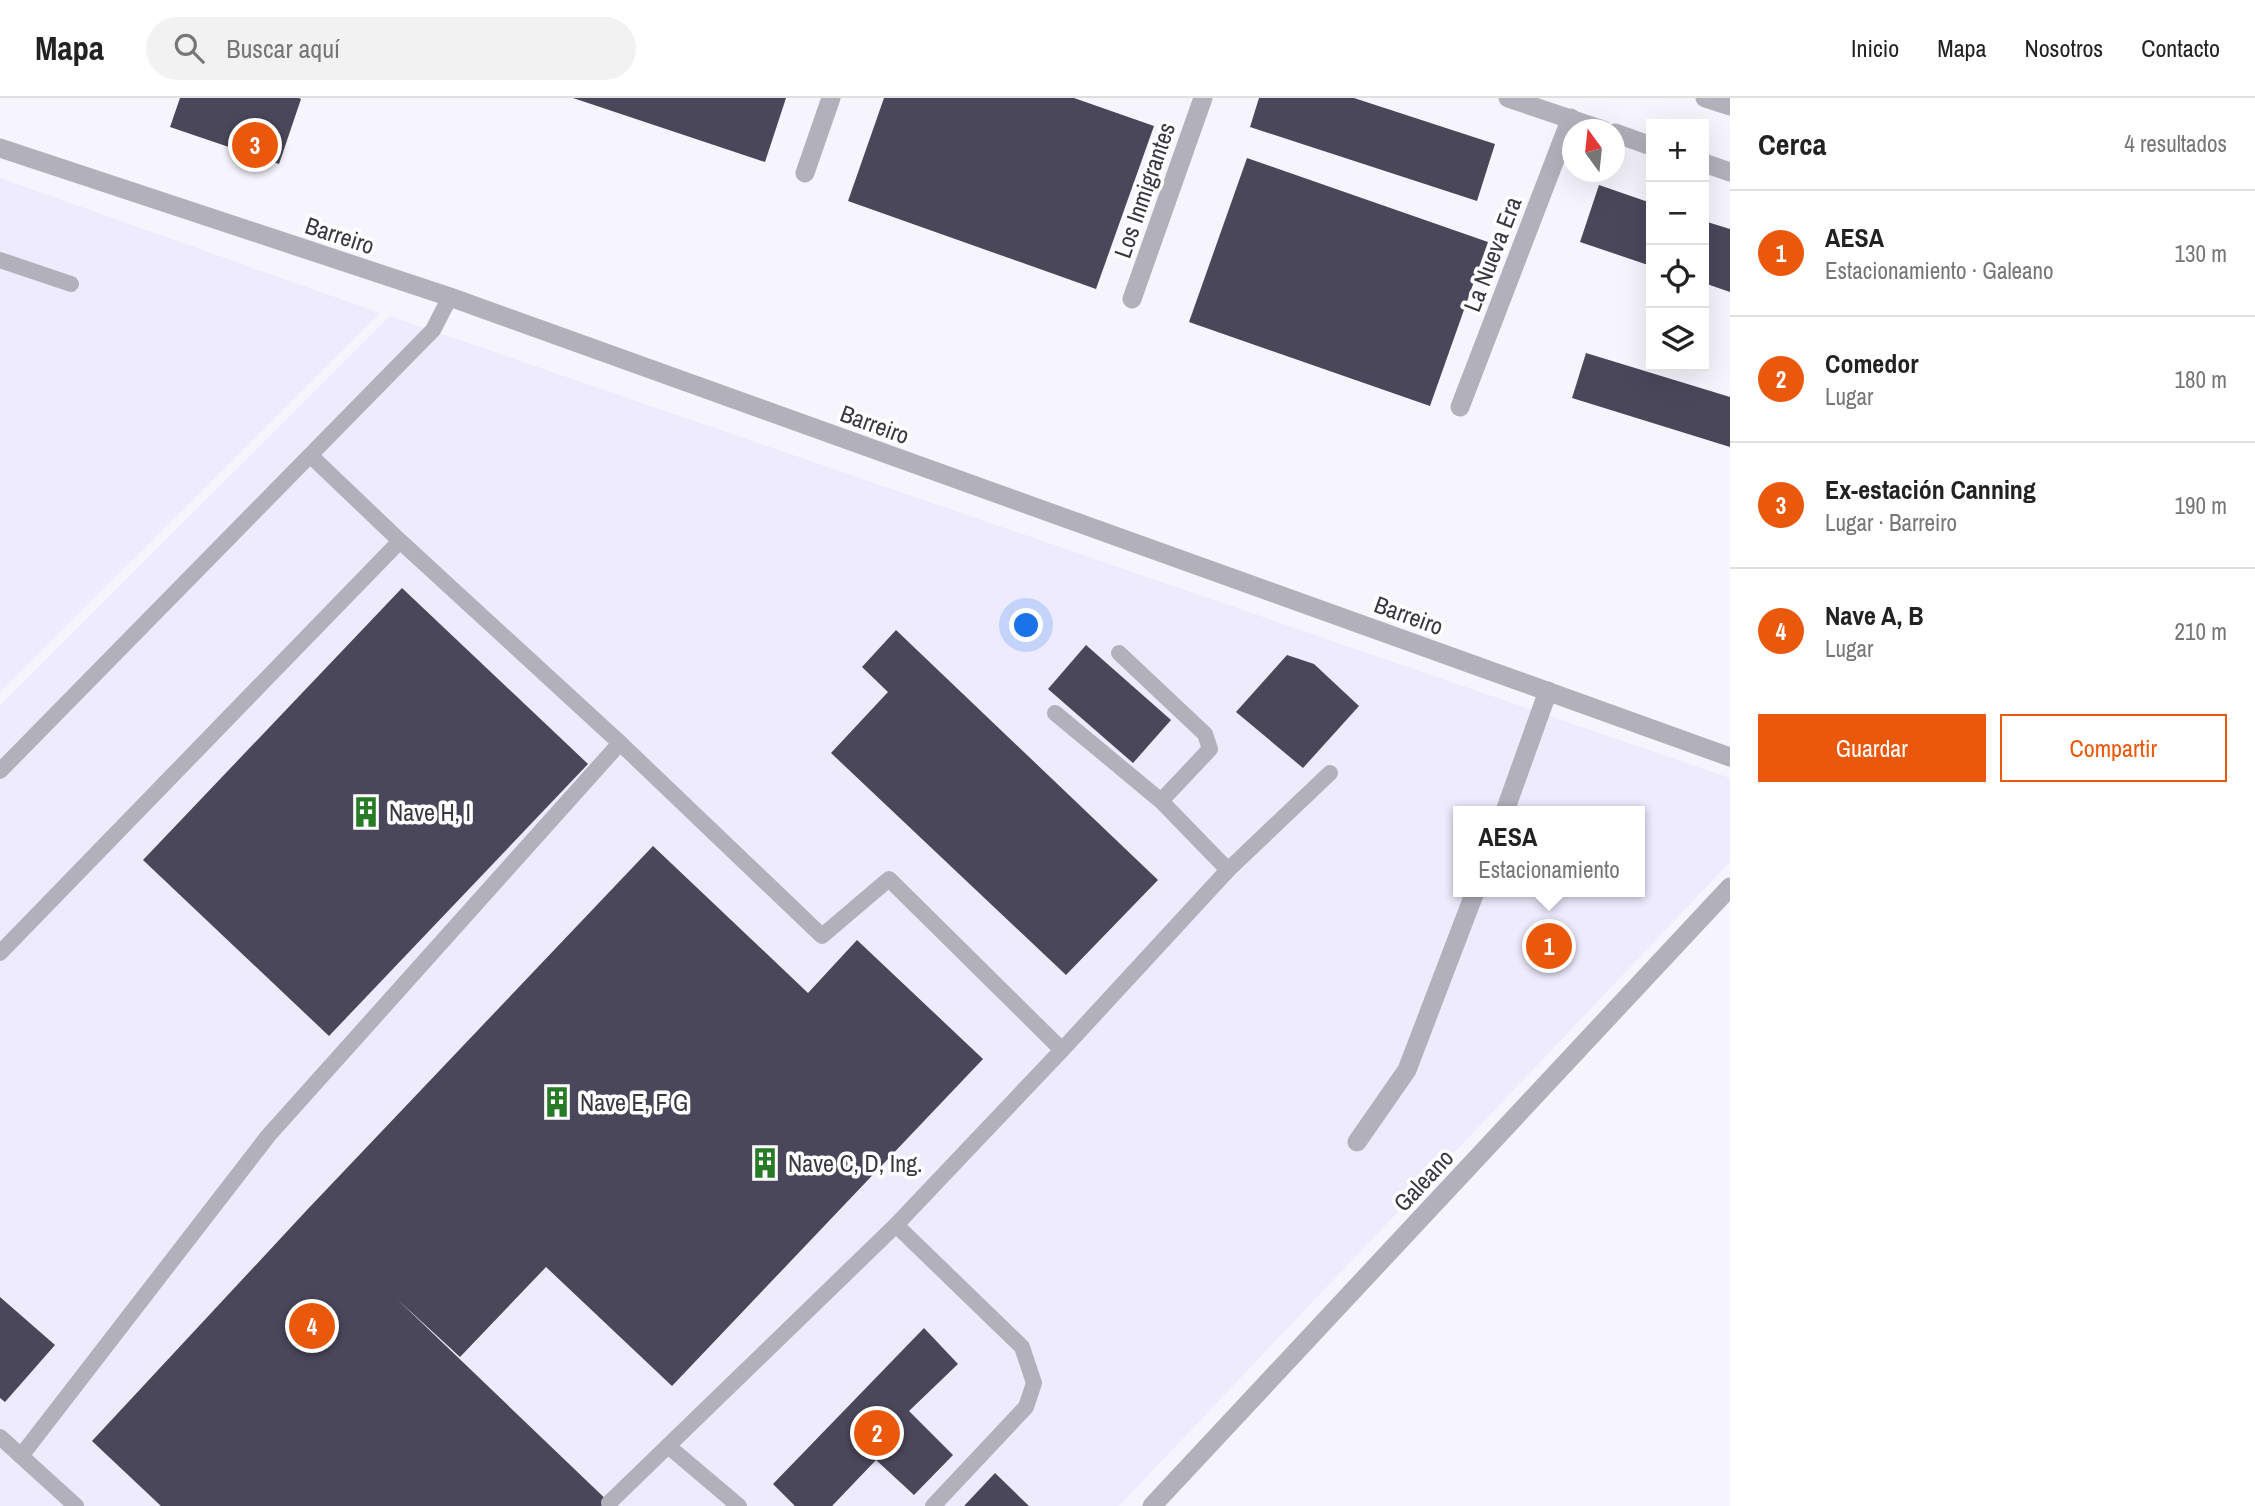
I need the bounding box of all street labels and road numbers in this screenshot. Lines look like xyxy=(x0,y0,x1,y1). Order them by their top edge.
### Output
street label: Los Inmigrantes xyxy=(1106,118,1182,262)
street label: La Nueva Era xyxy=(1455,192,1529,316)
street label: Barreiro xyxy=(301,209,379,261)
street label: Barreiro xyxy=(836,397,914,451)
street label: Barreiro xyxy=(1370,588,1448,642)
street label: Galeano xyxy=(1386,1142,1460,1218)

